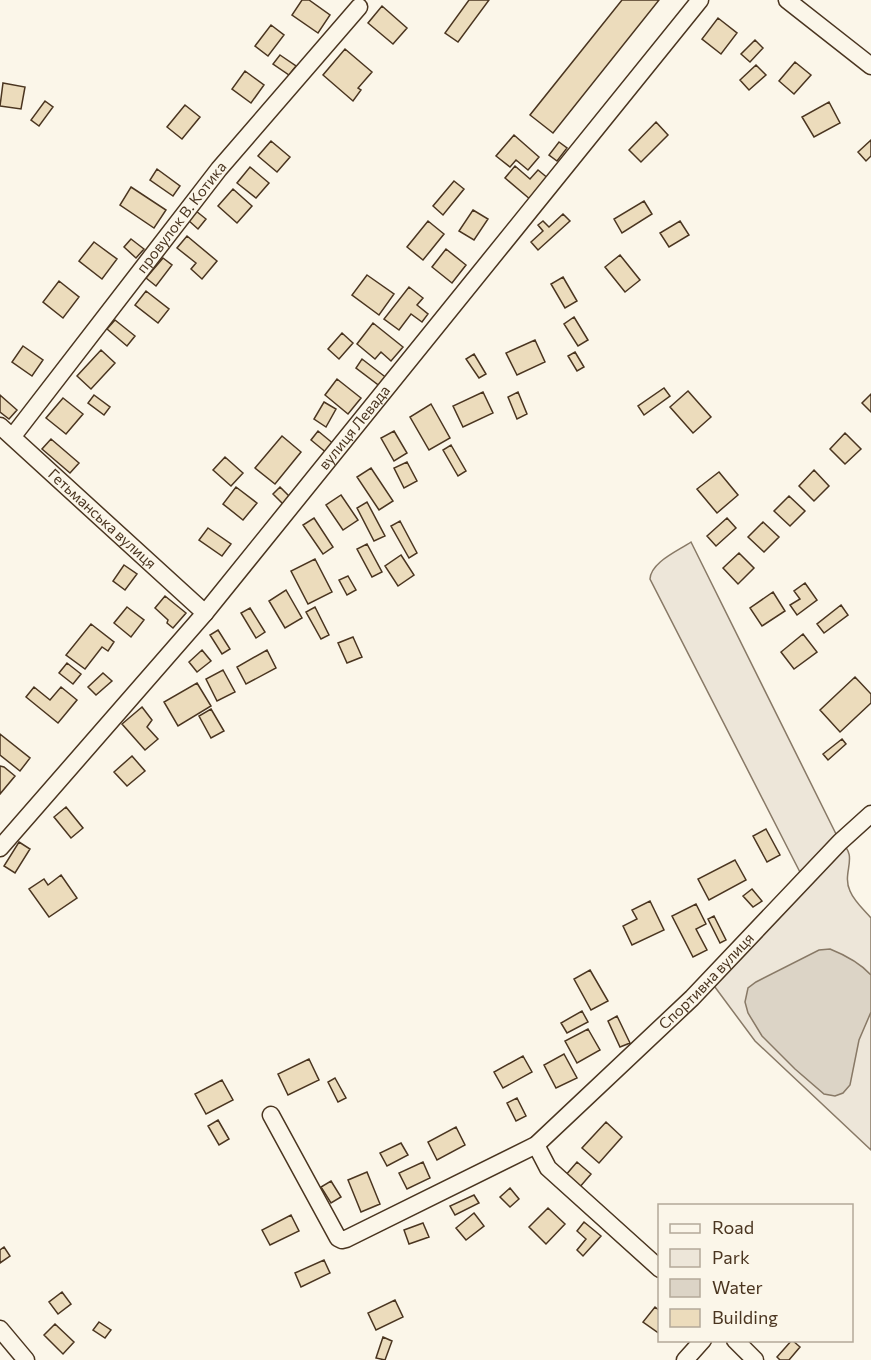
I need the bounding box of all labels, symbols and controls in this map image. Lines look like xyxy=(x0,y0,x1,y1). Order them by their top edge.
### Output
street label: провулок В. Котика xyxy=(132,157,229,276)
street label: вулиця Левада xyxy=(314,381,393,473)
street label: Гетьманська вулиця xyxy=(45,464,160,572)
street label: Спортивна вулиця xyxy=(654,929,757,1033)
legend xyxy=(658,1204,853,1342)
text: Road xyxy=(712,1216,754,1238)
text: Park xyxy=(712,1246,750,1268)
text: Water xyxy=(712,1276,763,1298)
text: Building xyxy=(712,1306,778,1328)

